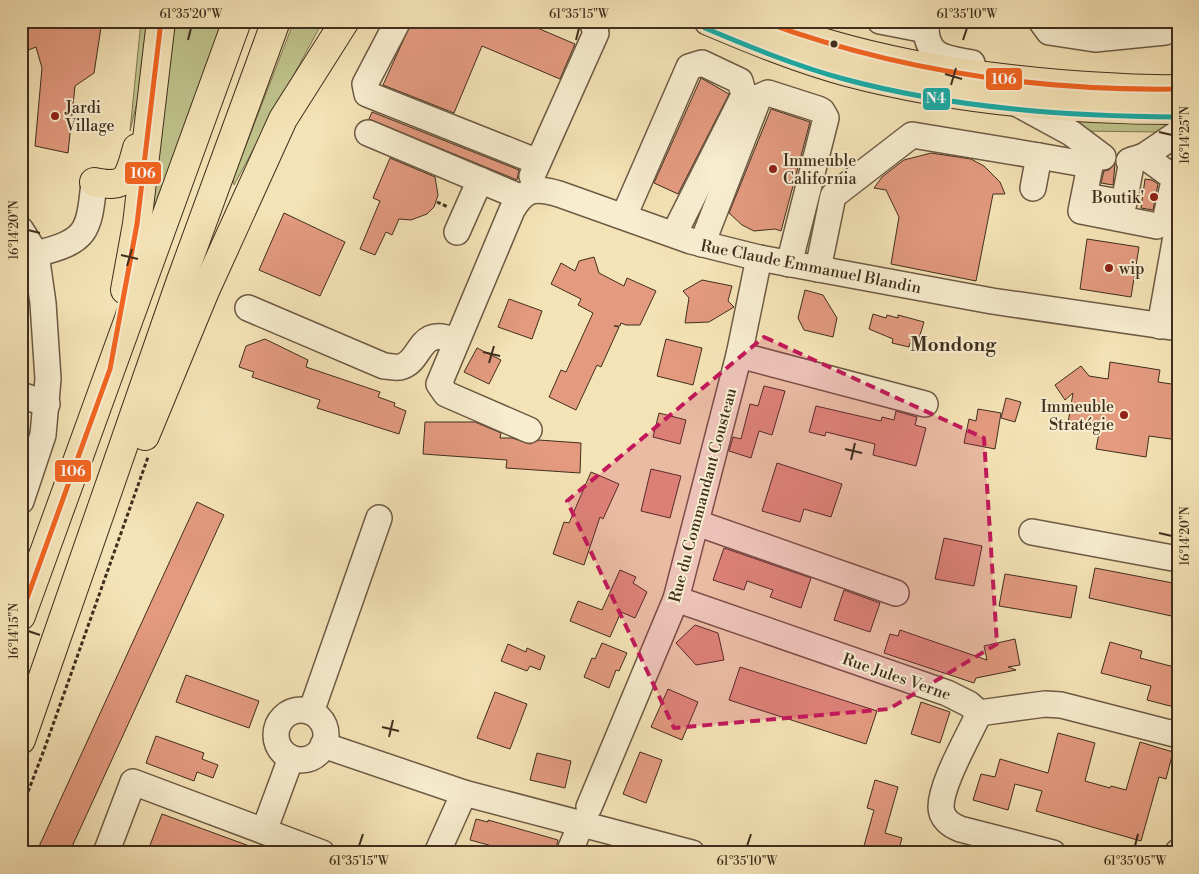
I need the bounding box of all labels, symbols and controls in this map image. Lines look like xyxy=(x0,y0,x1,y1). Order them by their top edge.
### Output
text: 61°35'20"W xyxy=(160,7,224,22)
text: 61°35'15"W xyxy=(549,7,610,22)
text: 61°35'10"W xyxy=(937,7,998,22)
unlabelled marker xyxy=(829,39,839,49)
line badge: 106 xyxy=(985,67,1023,91)
text: 106 xyxy=(991,71,1017,89)
line badge: N4 xyxy=(922,87,951,111)
text: N4 xyxy=(926,90,946,108)
place label: Jardi Village xyxy=(64,98,115,136)
text: 16°14'25"N xyxy=(1178,106,1193,164)
marker: Jardi Village xyxy=(49,110,61,122)
place label: Immeuble California xyxy=(783,151,858,189)
line badge: 106 xyxy=(124,161,162,185)
marker: Immeuble California xyxy=(767,163,779,175)
text: 106 xyxy=(130,165,156,183)
place label: Boutik' xyxy=(1091,188,1144,208)
marker: Boutik' xyxy=(1148,191,1160,203)
text: 16°14'20"N xyxy=(7,200,22,260)
street label: Rue Claude Emmanuel Blandin xyxy=(699,236,923,298)
place label: wip xyxy=(1118,259,1145,279)
marker: wip xyxy=(1103,262,1115,274)
district label: Mondong xyxy=(910,333,997,357)
street label: Rue du Commandant Cousteau xyxy=(665,386,741,605)
place label: Immeuble Stratégie xyxy=(1041,397,1114,435)
marker: Immeuble Stratégie xyxy=(1118,409,1130,421)
line badge: 106 xyxy=(54,459,92,483)
text: 106 xyxy=(60,463,86,481)
text: 16°14'20"N xyxy=(1178,506,1193,566)
text: 16°14'15"N xyxy=(7,603,22,659)
street label: Rue Jules Verne xyxy=(840,649,954,705)
text: 61°35'15"W xyxy=(329,854,390,869)
text: 61°35'10"W xyxy=(717,854,778,869)
text: 61°35'05"W xyxy=(1104,854,1167,869)

